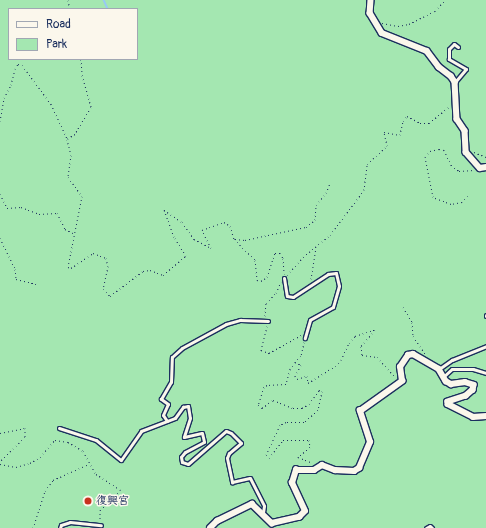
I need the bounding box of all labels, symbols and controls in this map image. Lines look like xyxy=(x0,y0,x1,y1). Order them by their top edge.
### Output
legend xyxy=(8,8,138,60)
text: Road xyxy=(46,17,71,32)
text: Park xyxy=(46,37,67,52)
place label: 復興宮 xyxy=(96,494,129,508)
marker: 復興宮 xyxy=(83,496,93,506)

